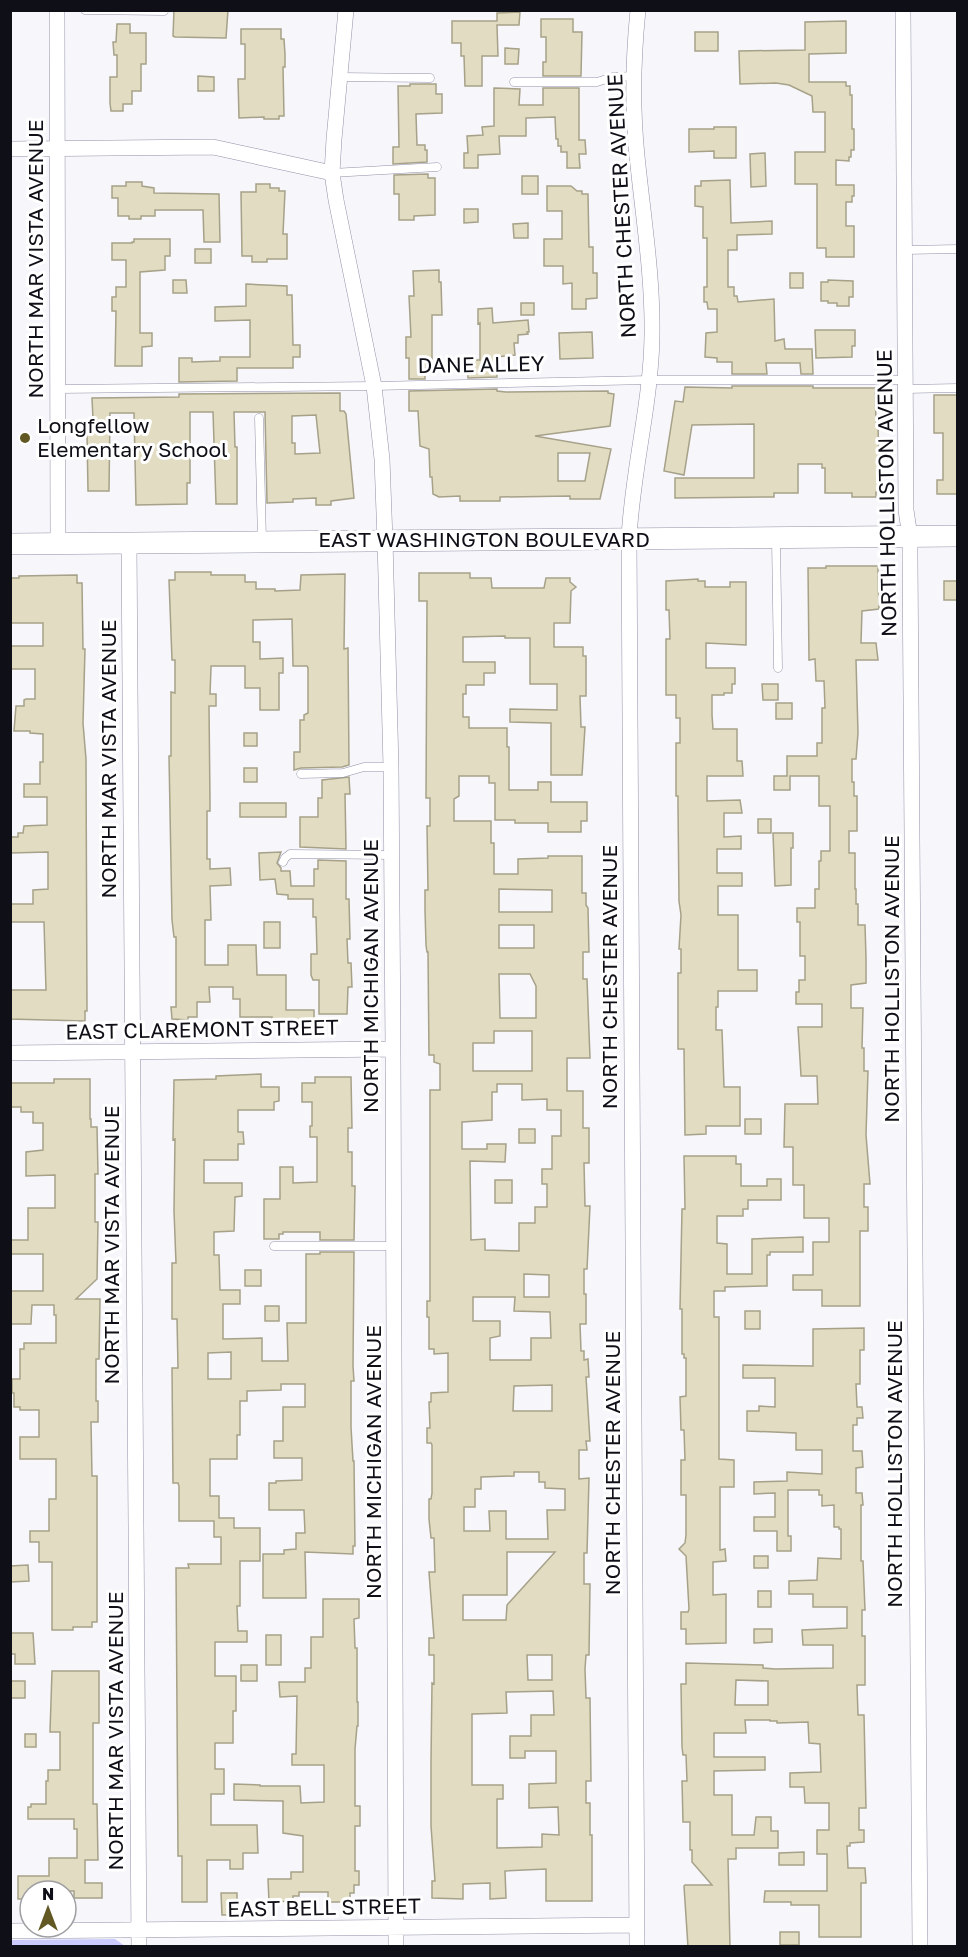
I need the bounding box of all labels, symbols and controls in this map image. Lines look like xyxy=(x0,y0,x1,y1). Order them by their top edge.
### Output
street label: NORTH CHESTER AVENUE xyxy=(601,73,641,339)
street label: NORTH MAR VISTA AVENUE xyxy=(22,119,48,399)
street label: NORTH HOLLISTON AVENUE xyxy=(870,349,902,637)
street label: DANE ALLEY xyxy=(417,350,545,378)
place label: Longfellow Elementary School xyxy=(37,412,228,462)
marker: Longfellow Elementary School xyxy=(18,431,32,445)
street label: EAST WASHINGTON BOULEVARD xyxy=(318,526,650,552)
street label: NORTH MAR VISTA AVENUE xyxy=(95,619,121,899)
street label: NORTH HOLLISTON AVENUE xyxy=(878,835,904,1123)
street label: NORTH MICHIGAN AVENUE xyxy=(357,839,383,1113)
street label: NORTH CHESTER AVENUE xyxy=(596,845,622,1109)
street label: EAST CLAREMONT STREET xyxy=(65,1014,339,1044)
street label: NORTH MAR VISTA AVENUE xyxy=(98,1105,124,1385)
street label: NORTH HOLLISTON AVENUE xyxy=(881,1320,907,1608)
street label: NORTH MICHIGAN AVENUE xyxy=(360,1325,386,1599)
street label: NORTH CHESTER AVENUE xyxy=(599,1331,625,1595)
street label: NORTH MAR VISTA AVENUE xyxy=(102,1591,128,1871)
north arrow xyxy=(18,1879,78,1939)
text: N xyxy=(42,1884,54,1904)
street label: EAST BELL STREET xyxy=(227,1892,421,1922)

